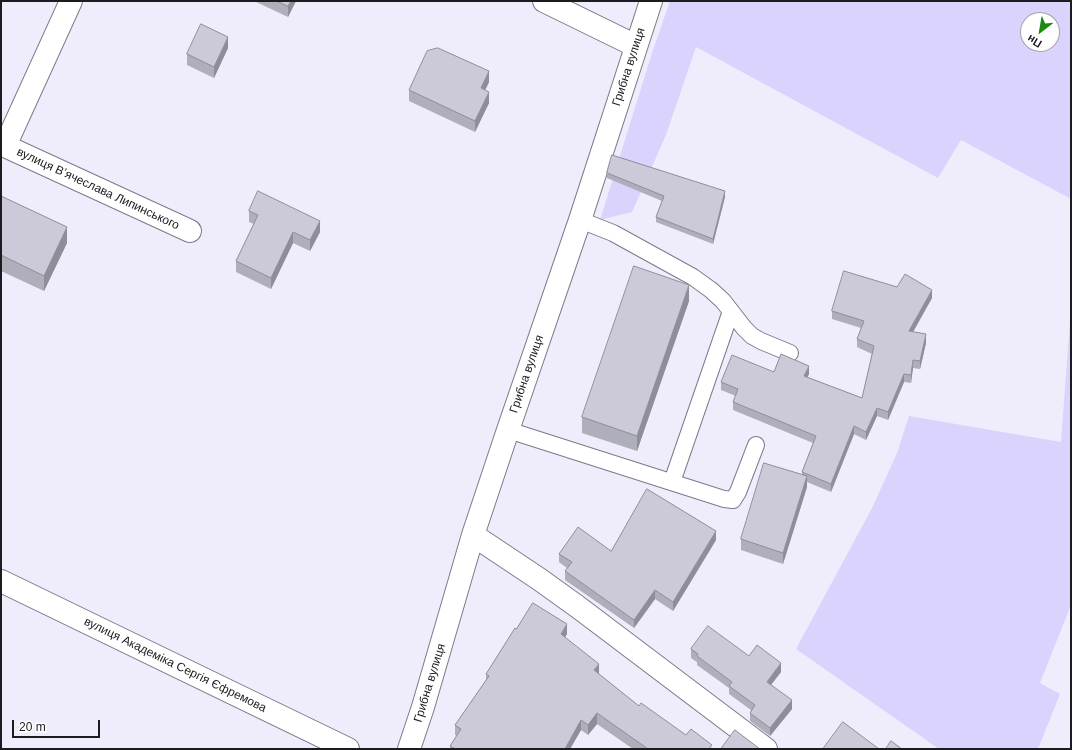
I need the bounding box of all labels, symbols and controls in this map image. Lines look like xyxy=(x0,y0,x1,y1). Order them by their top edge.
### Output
north arrow xyxy=(1020,12,1060,52)
street label: Грибна вулиця xyxy=(610,26,648,108)
text: Пн xyxy=(1025,33,1044,50)
street label: вулиця Вʼячеслава Липинського xyxy=(14,145,182,233)
street label: Грибна вулиця xyxy=(507,333,547,415)
street label: вулиця Академіка Сергія Єфремова xyxy=(81,614,269,716)
street label: Грибна вулиця xyxy=(411,642,449,724)
scale bar xyxy=(14,712,102,738)
text: 20 m xyxy=(19,720,46,734)

